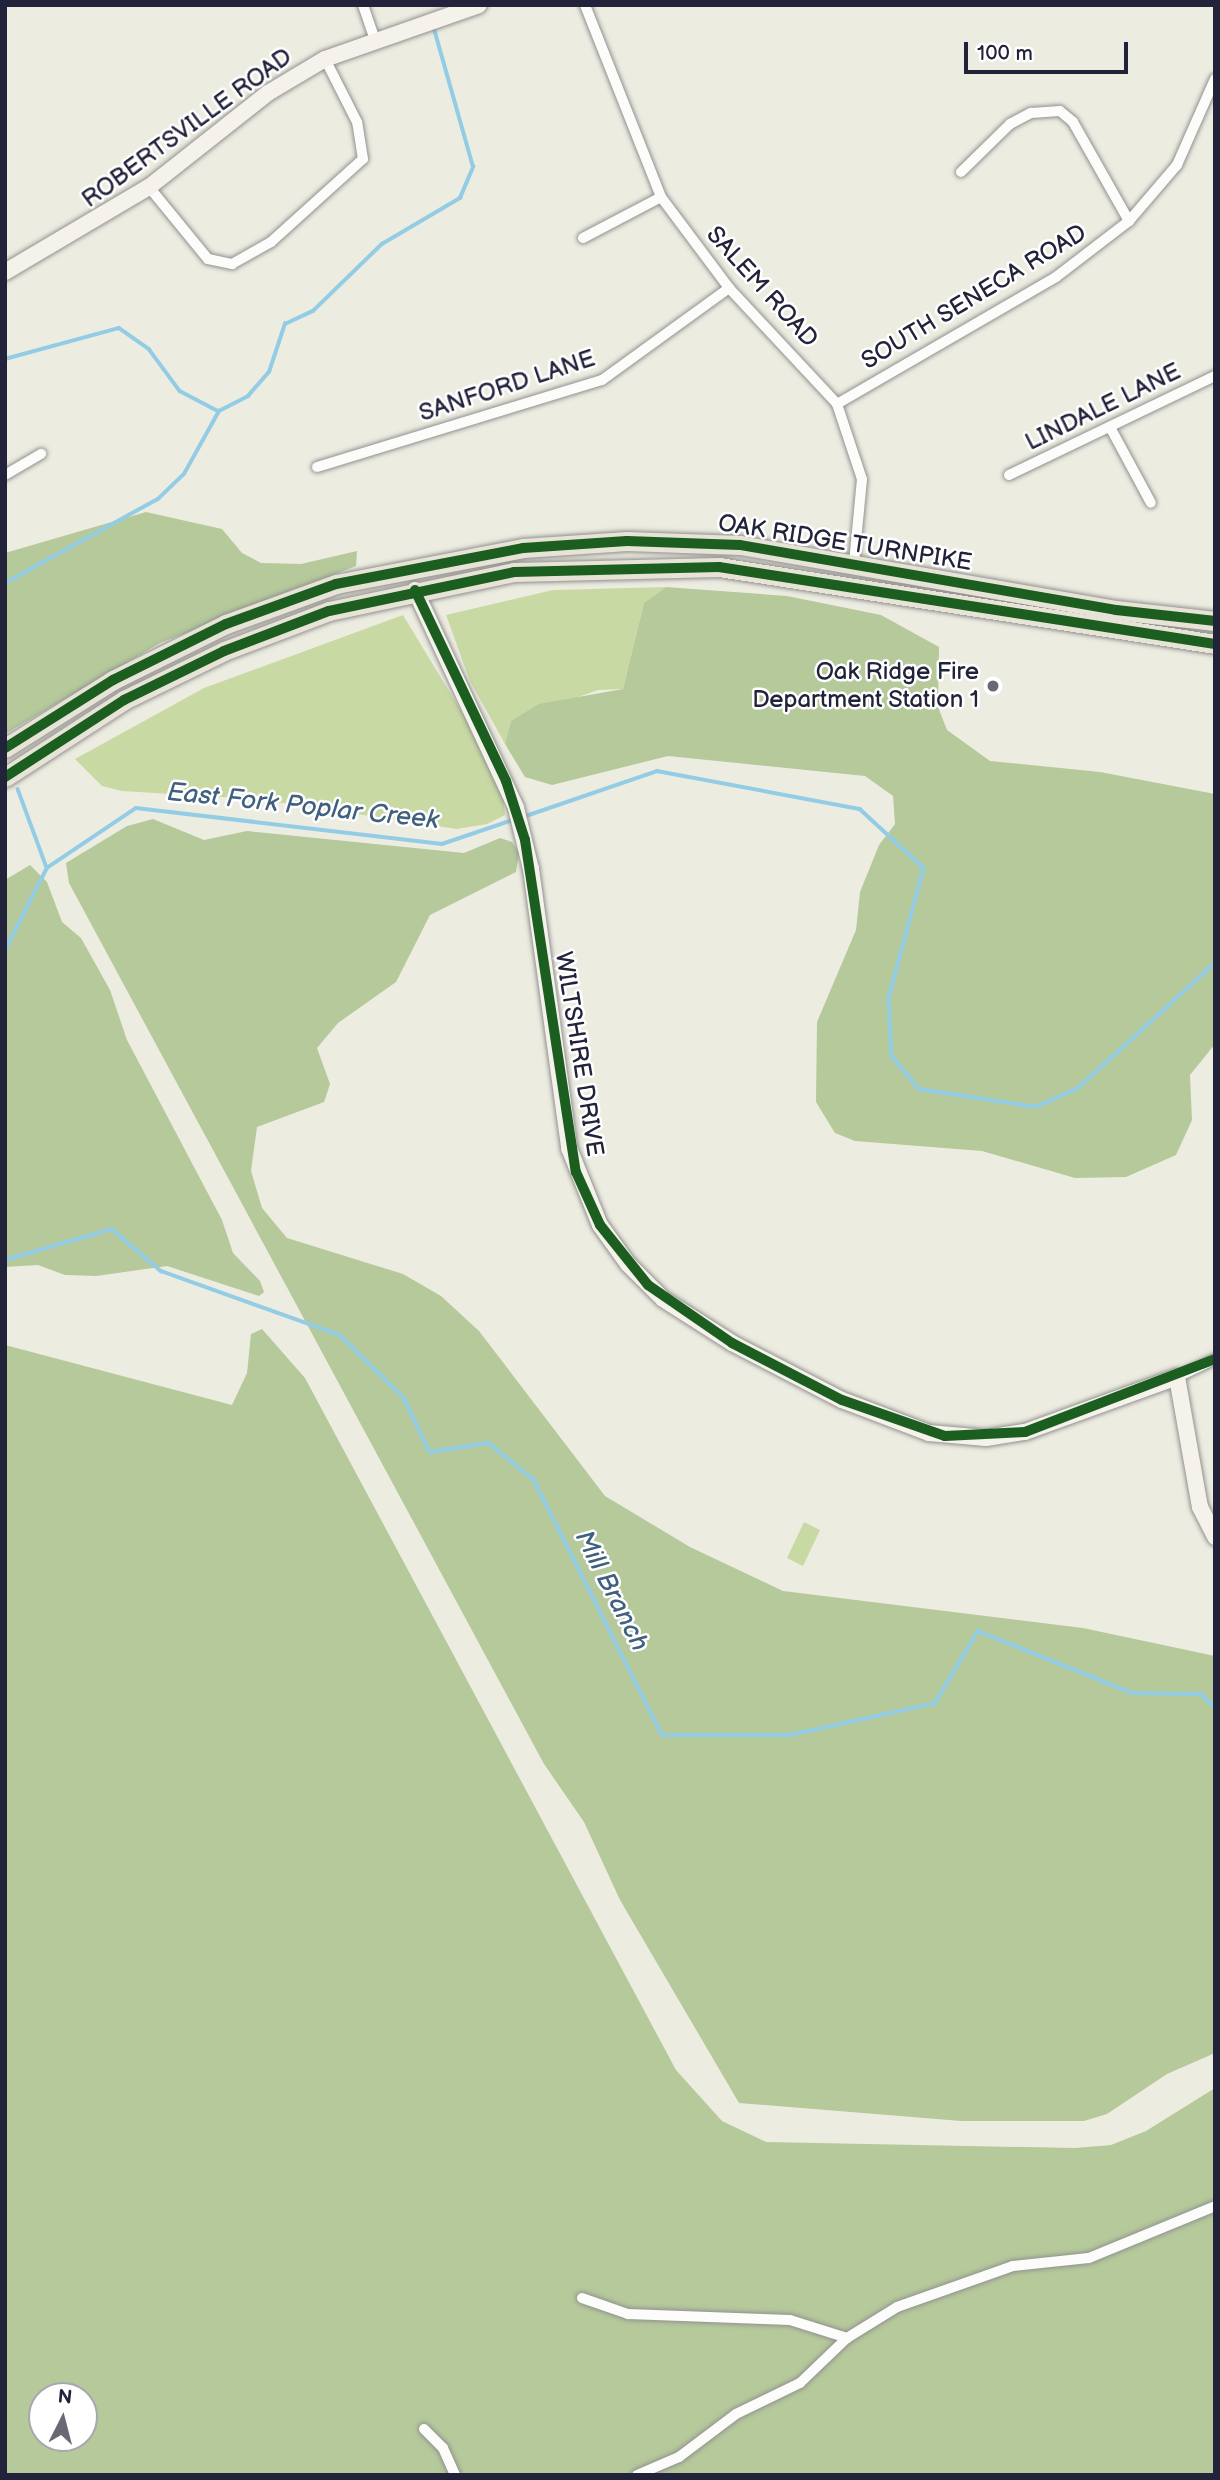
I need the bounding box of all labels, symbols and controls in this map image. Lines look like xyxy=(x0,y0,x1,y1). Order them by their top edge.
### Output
scale bar xyxy=(968,28,1132,72)
text: 100 m xyxy=(977,41,1033,66)
street label: ROBERTSVILLE ROAD xyxy=(76,42,298,214)
street label: SOUTH SENECA ROAD xyxy=(856,218,1092,376)
street label: SALEM ROAD xyxy=(700,221,824,353)
street label: SANFORD LANE xyxy=(415,344,599,428)
street label: LINDALE LANE xyxy=(1021,357,1185,457)
street label: OAK RIDGE TURNPIKE xyxy=(716,509,974,577)
place label: Oak Ridge Fire Department Station 1 xyxy=(752,658,979,714)
marker: Oak Ridge Fire Department Station 1 xyxy=(985,678,1001,694)
water label: East Fork Poplar Creek xyxy=(166,777,440,837)
street label: WILTSHIRE DRIVE xyxy=(549,950,609,1158)
water label: Mill Branch xyxy=(567,1525,655,1657)
north arrow xyxy=(28,2382,98,2452)
text: N xyxy=(57,2385,73,2410)

